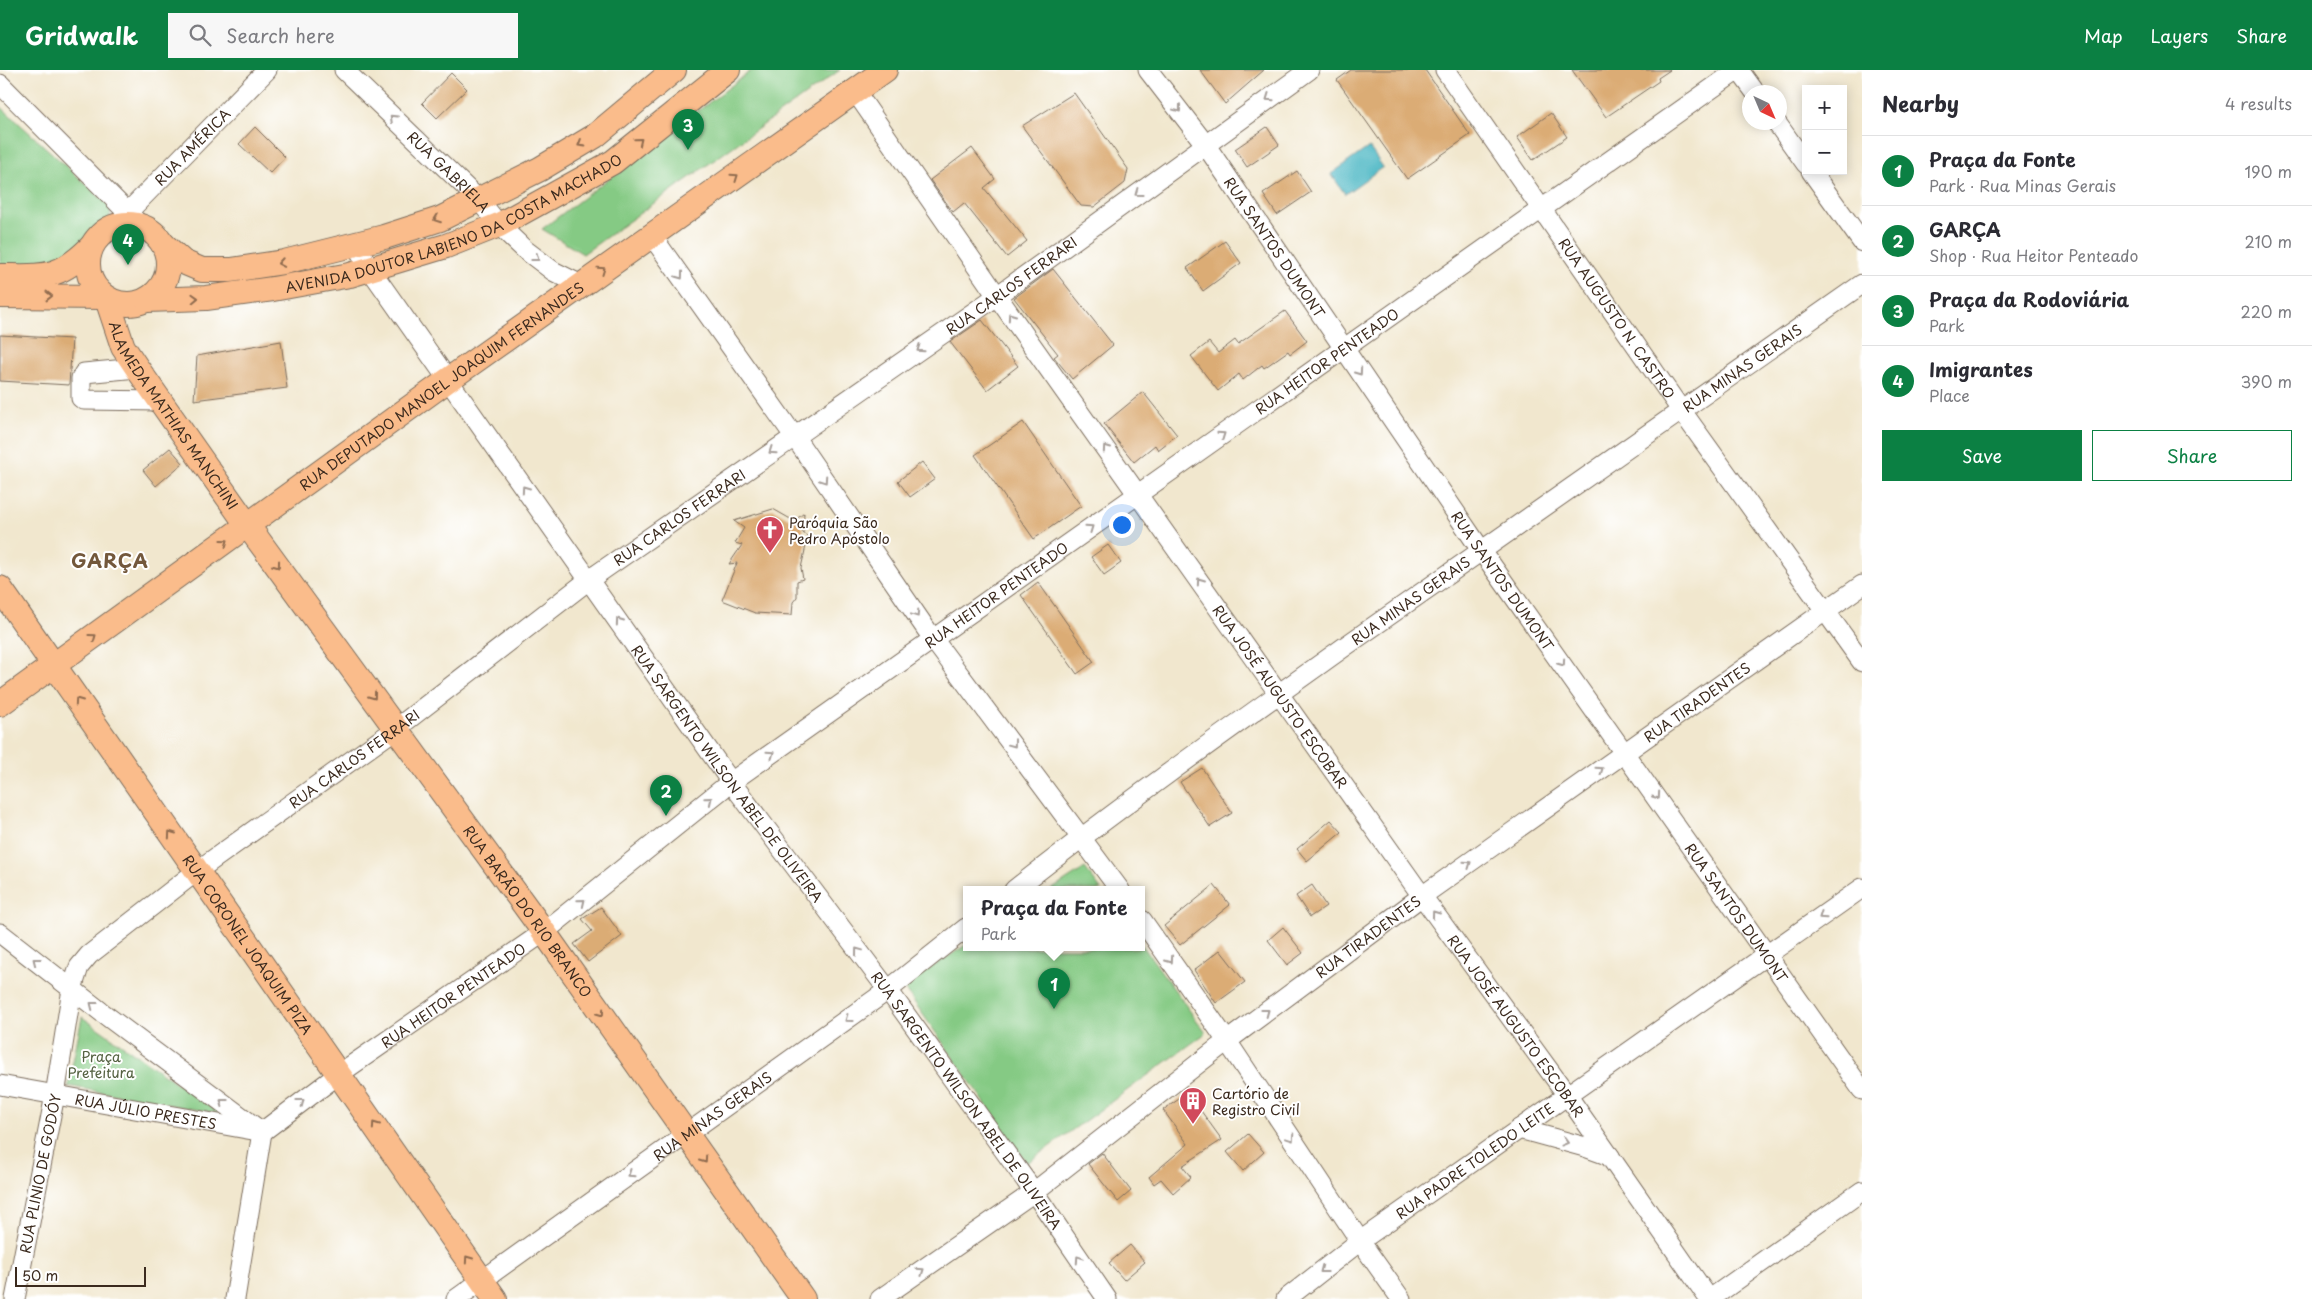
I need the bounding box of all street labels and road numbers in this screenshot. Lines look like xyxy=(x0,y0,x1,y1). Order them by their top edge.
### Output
street label: RUA AMÉRICA xyxy=(149,103,235,190)
street label: RUA GABRIELA xyxy=(403,126,495,217)
street label: AVENIDA DOUTOR LABIENO DA COSTA MACHADO xyxy=(284,149,626,297)
street label: RUA SANTOS DUMONT xyxy=(1220,172,1331,322)
street label: RUA CARLOS FERRARI xyxy=(941,231,1081,339)
street label: RUA AUGUSTO N. CASTRO xyxy=(1554,233,1680,403)
street label: RUA DEPUTADO MANOEL JOAQUIM FERNANDES xyxy=(295,277,588,495)
street label: RUA HEITOR PENTEADO xyxy=(1250,303,1403,419)
street label: ALAMEDA MATHIAS MANCHINI xyxy=(104,318,244,514)
street label: RUA MINAS GERAIS xyxy=(1678,319,1806,417)
street label: RUA CARLOS FERRARI xyxy=(609,464,750,570)
street label: RUA SANTOS DUMONT xyxy=(1447,506,1559,655)
street label: RUA HEITOR PENTEADO xyxy=(920,536,1072,653)
street label: RUA MINAS GERAIS xyxy=(1346,551,1474,650)
street label: RUA JOSÉ AUGUSTO ESCOBAR xyxy=(1208,600,1353,793)
street label: RUA SARGENTO WILSON ABEL DE OLIVEIRA xyxy=(627,640,829,907)
street label: RUA TIRADENTES xyxy=(1639,657,1754,747)
street label: RUA CARLOS FERRARI xyxy=(284,704,424,813)
street label: RUA BARÃO DO RIO BRANCO xyxy=(459,821,597,1001)
street label: RUA SANTOS DUMONT xyxy=(1680,839,1794,987)
street label: RUA CORONEL JOAQUIM PIZA xyxy=(178,850,318,1038)
street label: RUA TIRADENTES xyxy=(1311,890,1425,982)
street label: RUA JOSÉ AUGUSTO ESCOBAR xyxy=(1443,930,1590,1121)
street label: RUA HEITOR PENTEADO xyxy=(376,938,530,1053)
street label: RUA SARGENTO WILSON ABEL DE OLIVEIRA xyxy=(867,966,1067,1234)
street label: RUA MINAS GERAIS xyxy=(649,1066,776,1165)
street label: RUA JÚLIO PRESTES xyxy=(73,1088,218,1134)
street label: RUA PLINIO DE GODÓY xyxy=(14,1091,66,1255)
street label: RUA PADRE TOLEDO LEITE xyxy=(1391,1097,1558,1224)

